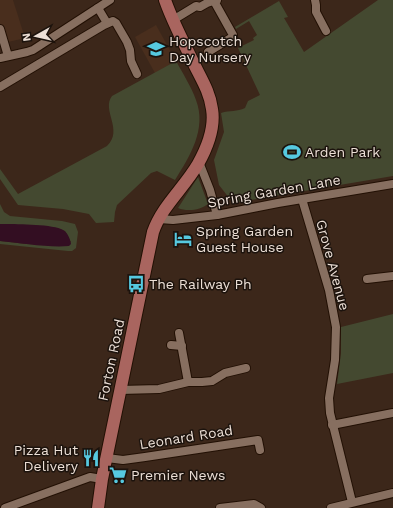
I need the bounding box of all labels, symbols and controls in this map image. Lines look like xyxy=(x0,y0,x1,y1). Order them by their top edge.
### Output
north arrow xyxy=(16,16,56,56)
text: N xyxy=(20,32,34,42)
place label: Hopscotch Day Nursery xyxy=(169,33,252,65)
school or university icon: Hopscotch Day Nursery xyxy=(146,39,166,59)
sports icon: Arden Park xyxy=(282,142,302,162)
place label: Arden Park xyxy=(305,144,380,160)
street label: Spring Garden Lane xyxy=(206,171,342,211)
street label: Grove Avenue xyxy=(313,218,353,312)
place label: Spring Garden Guest House xyxy=(196,223,293,255)
hotel icon: Spring Garden Guest House xyxy=(173,229,193,249)
bus stop icon: The Railway Ph xyxy=(126,274,146,294)
place label: The Railway Ph xyxy=(149,276,252,292)
street label: Forton Road xyxy=(95,318,127,402)
street label: Leonard Road xyxy=(138,422,234,452)
place label: Pizza Hut Delivery xyxy=(14,442,79,474)
restaurant icon: Pizza Hut Delivery xyxy=(81,448,101,468)
supermarket icon: Premier News xyxy=(108,465,128,485)
place label: Premier News xyxy=(131,467,225,483)

